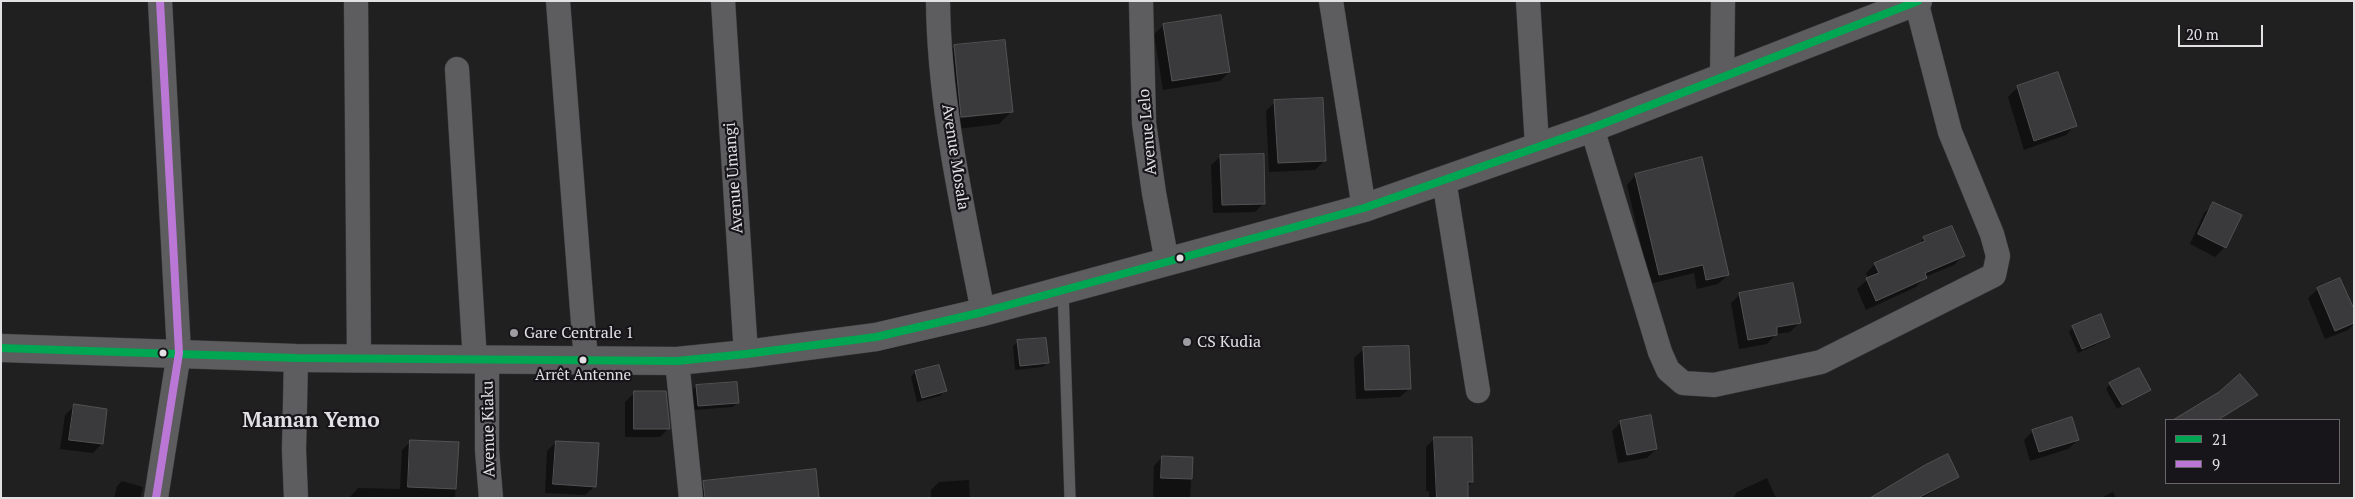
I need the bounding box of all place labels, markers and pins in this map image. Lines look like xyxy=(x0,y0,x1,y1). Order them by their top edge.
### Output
unlabelled marker xyxy=(1175,253,1185,263)
place label: Gare Centrale 1 xyxy=(524,323,634,343)
marker: Gare Centrale 1 xyxy=(508,327,520,339)
place label: CS Kudia xyxy=(1197,332,1261,352)
marker: CS Kudia xyxy=(1181,336,1193,348)
unlabelled marker xyxy=(158,348,168,358)
marker: Arrêt Antenne xyxy=(578,355,588,365)
place label: Arrêt Antenne xyxy=(535,367,631,385)

